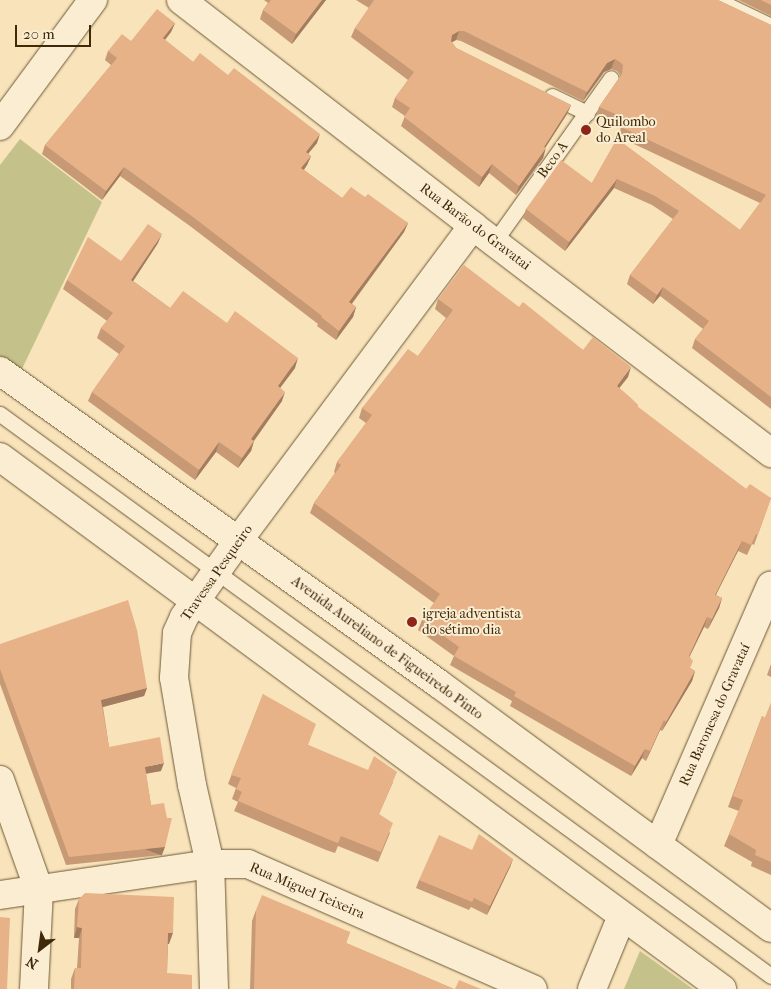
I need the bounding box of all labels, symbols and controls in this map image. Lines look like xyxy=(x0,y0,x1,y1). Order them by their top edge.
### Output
scale bar xyxy=(18,15,94,47)
text: 20 m xyxy=(23,25,55,43)
place label: Quilombo do Areal xyxy=(596,114,656,146)
marker: Quilombo do Areal xyxy=(580,124,592,136)
street label: Beco A xyxy=(534,138,572,182)
street label: Rua Barão do Gravatai xyxy=(416,180,534,274)
street label: Travessa Pesqueiro xyxy=(178,522,256,624)
street label: Avenida Aureliano de Figueiredo Pinto xyxy=(288,573,486,723)
place label: igreja adventista do sétimo dia xyxy=(422,606,521,638)
marker: igreja adventista do sétimo dia xyxy=(406,616,418,628)
street label: Rua Baronesa do Gravataí xyxy=(676,641,754,789)
street label: Rua Miguel Teixeira xyxy=(247,859,367,923)
north arrow xyxy=(15,924,65,974)
text: N xyxy=(23,952,41,972)

